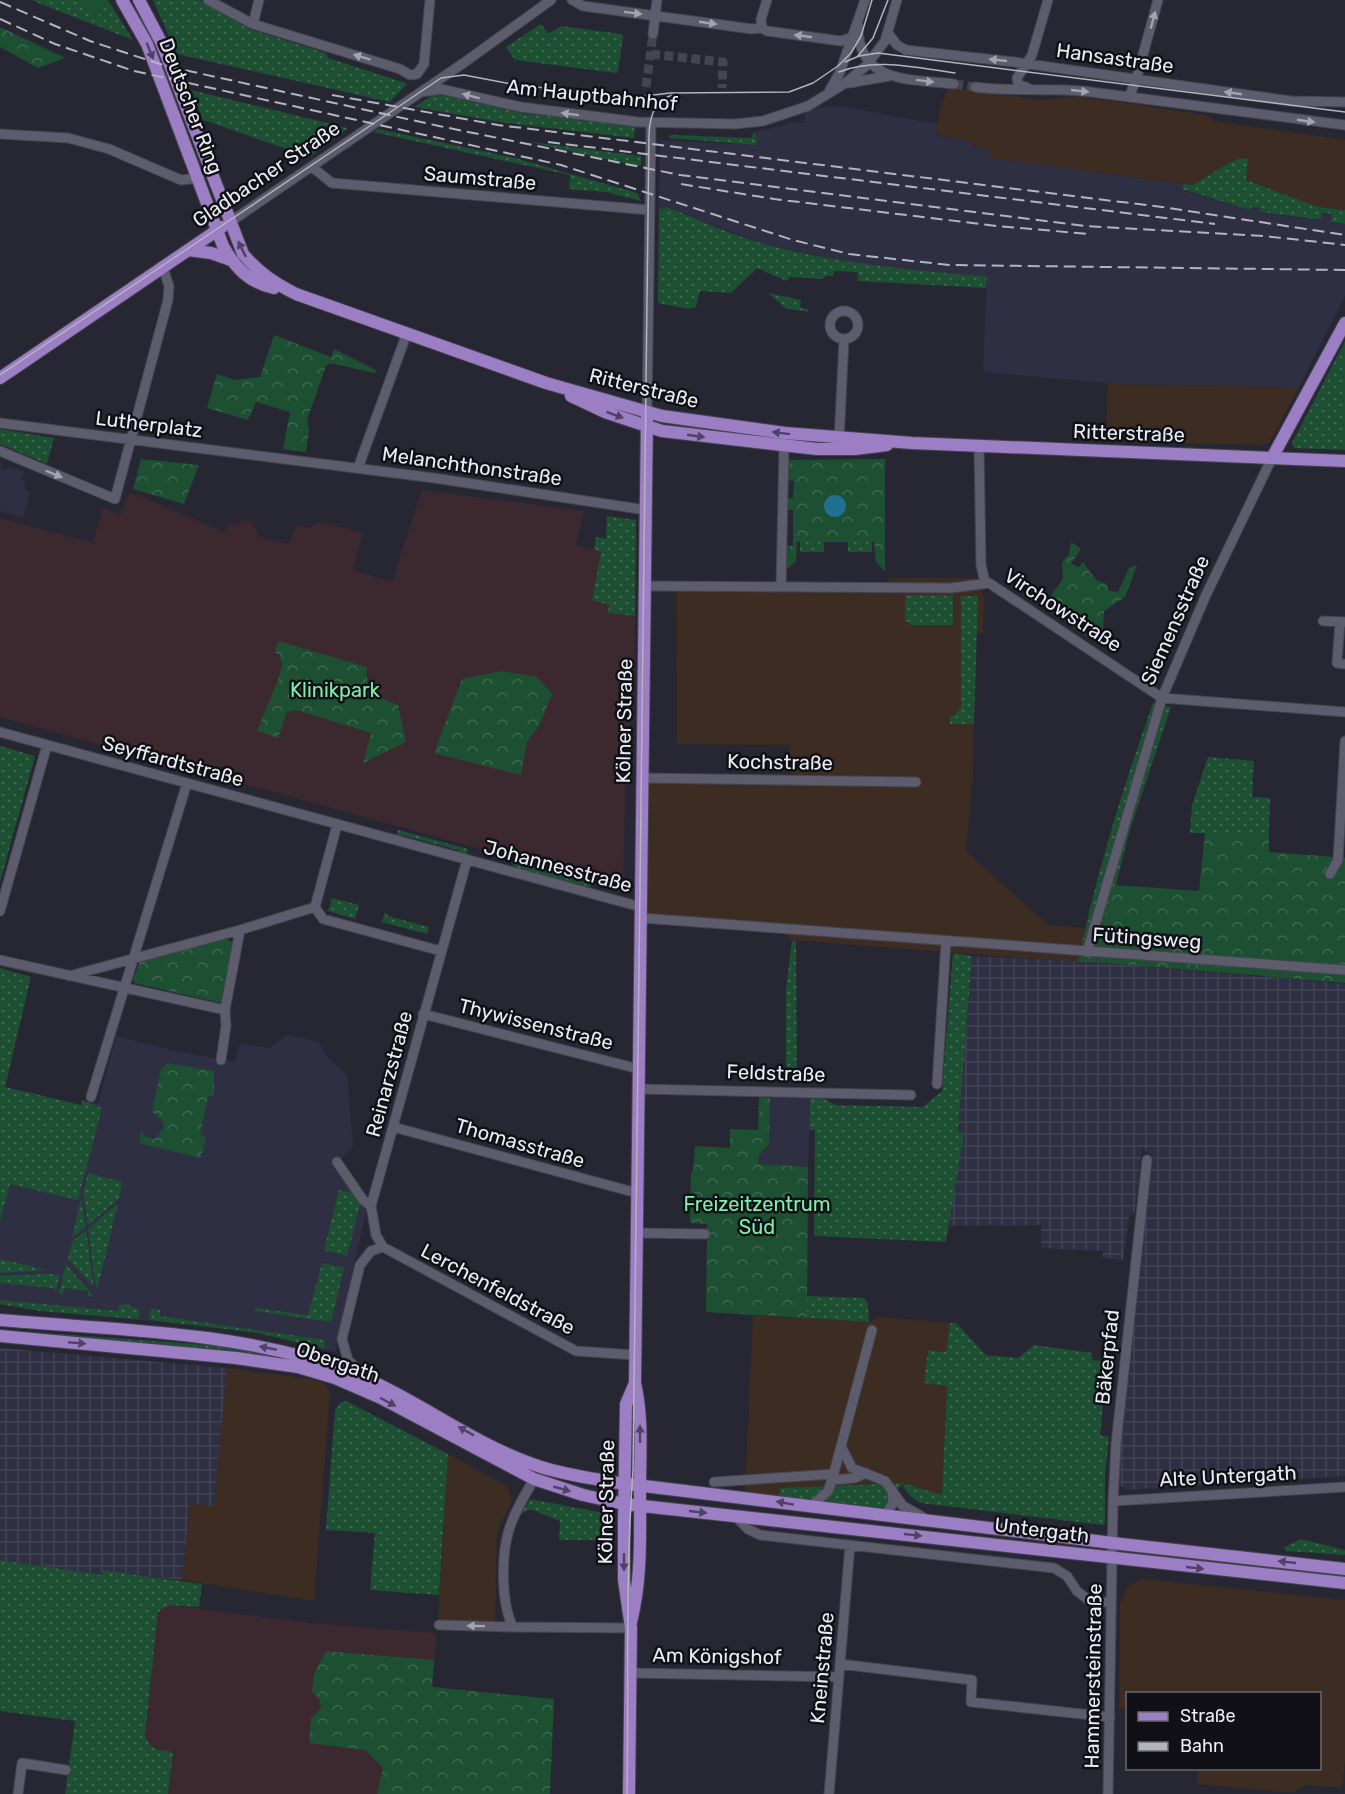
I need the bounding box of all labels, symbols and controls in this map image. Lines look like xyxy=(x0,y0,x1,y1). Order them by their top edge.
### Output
one-way arrow xyxy=(624,8,643,17)
one-way arrow xyxy=(1149,11,1158,29)
one-way arrow xyxy=(699,18,718,27)
one-way arrow xyxy=(794,31,813,40)
street label: Deutscher Ring xyxy=(154,35,228,177)
street label: Hansastraße xyxy=(1055,38,1175,78)
one-way arrow xyxy=(145,43,155,61)
one-way arrow xyxy=(353,52,371,61)
one-way arrow xyxy=(989,55,1008,65)
street label: Am Hauptbahnhof xyxy=(505,74,679,116)
one-way arrow xyxy=(916,76,935,86)
one-way arrow xyxy=(1071,86,1090,96)
one-way arrow xyxy=(1224,89,1243,98)
one-way arrow xyxy=(462,91,480,100)
one-way arrow xyxy=(560,109,579,119)
street label: Gladbacher Straße xyxy=(188,116,344,232)
one-way arrow xyxy=(1297,116,1316,125)
street label: Saumstraße xyxy=(423,161,537,195)
one-way arrow xyxy=(237,240,247,258)
street label: Ritterstraße xyxy=(587,363,701,413)
street label: Lutherplatz xyxy=(94,406,204,442)
one-way arrow xyxy=(606,411,624,421)
street label: Ritterstraße xyxy=(1073,419,1185,447)
one-way arrow xyxy=(771,428,790,437)
one-way arrow xyxy=(687,431,706,441)
street label: Melanchthonstraße xyxy=(381,442,563,490)
one-way arrow xyxy=(45,469,63,479)
street label: Siemensstraße xyxy=(1136,552,1214,688)
street label: Virchowstraße xyxy=(1000,563,1126,657)
street label: Kölner Straße xyxy=(611,658,637,784)
park label: Klinikpark xyxy=(290,678,381,702)
street label: Seyffardtstraße xyxy=(100,731,246,791)
street label: Kochstraße xyxy=(727,749,833,775)
street label: Johannesstraße xyxy=(481,835,635,897)
street label: Fütingsweg xyxy=(1092,922,1202,954)
street label: Thywissenstraße xyxy=(456,993,616,1055)
street label: Reinarzstraße xyxy=(361,1008,417,1140)
street label: Feldstraße xyxy=(726,1059,826,1087)
street label: Thomasstraße xyxy=(453,1113,587,1173)
park label: Freizeitzentrum Süd xyxy=(683,1192,831,1239)
street label: Lerchenfeldstraße xyxy=(417,1238,579,1340)
street label: Bäkerpfad xyxy=(1090,1308,1124,1406)
street label: Obergath xyxy=(293,1337,383,1387)
one-way arrow xyxy=(67,1338,86,1348)
one-way arrow xyxy=(259,1343,278,1352)
one-way arrow xyxy=(380,1397,397,1407)
one-way arrow xyxy=(635,1425,645,1444)
one-way arrow xyxy=(458,1426,475,1436)
street label: Kölner Straße xyxy=(593,1439,619,1565)
street label: Alte Untergath xyxy=(1159,1460,1297,1492)
one-way arrow xyxy=(553,1485,571,1494)
one-way arrow xyxy=(776,1498,795,1507)
one-way arrow xyxy=(688,1507,707,1517)
street label: Untergath xyxy=(993,1512,1091,1548)
one-way arrow xyxy=(903,1530,922,1540)
one-way arrow xyxy=(619,1553,629,1572)
one-way arrow xyxy=(1277,1557,1296,1567)
one-way arrow xyxy=(1186,1563,1205,1573)
street label: Hammersteinstraße xyxy=(1079,1583,1107,1769)
street label: Kneinstraße xyxy=(805,1611,839,1725)
one-way arrow xyxy=(466,1621,485,1631)
street label: Am Königshof xyxy=(652,1643,782,1669)
legend xyxy=(1126,1692,1321,1770)
text: Straße xyxy=(1180,1705,1236,1727)
text: Bahn xyxy=(1180,1735,1224,1757)

